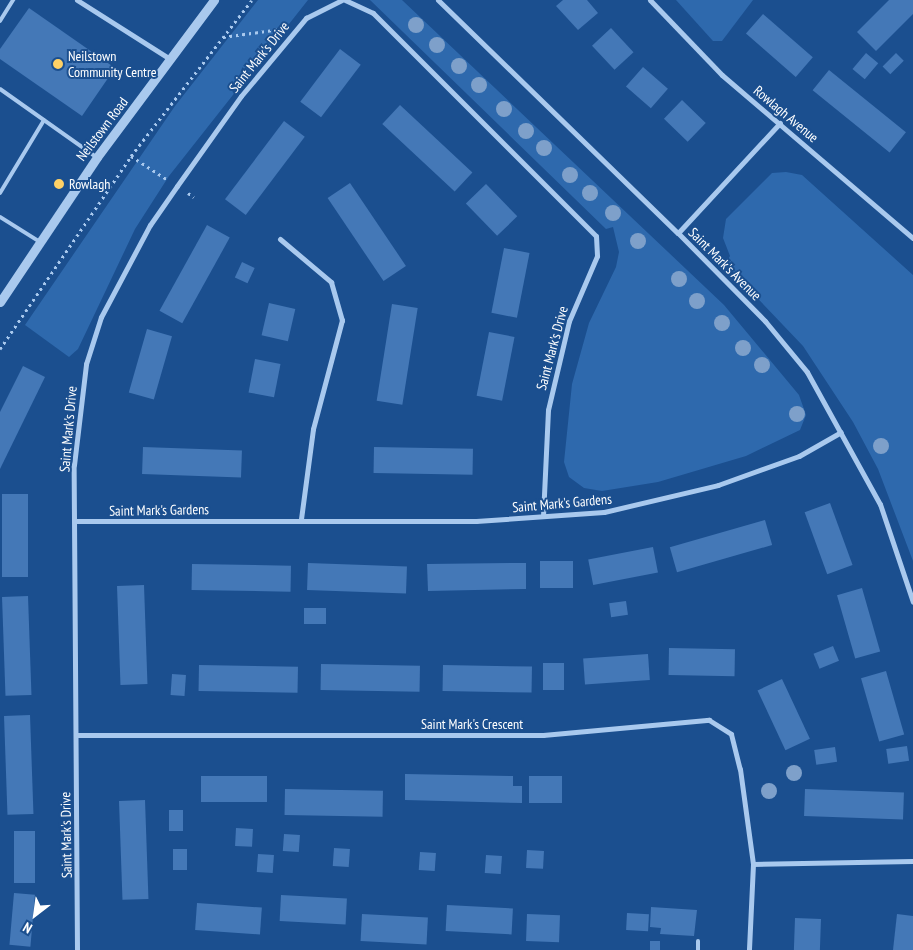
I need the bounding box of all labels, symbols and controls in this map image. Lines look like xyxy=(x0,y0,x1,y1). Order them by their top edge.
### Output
street label: Saint Mark's Drive xyxy=(225,18,293,96)
place label: Neilstown Community Centre xyxy=(68,48,157,80)
marker: Neilstown Community Centre xyxy=(52,58,64,70)
street label: Rowlagh Avenue xyxy=(750,82,822,146)
street label: Neilstown Road xyxy=(73,94,131,164)
place label: Rowlagh xyxy=(69,176,110,192)
marker: Rowlagh xyxy=(53,178,65,190)
street label: Saint Mark's Avenue xyxy=(685,224,765,304)
street label: Saint Mark's Drive xyxy=(533,304,571,392)
street label: Saint Mark's Drive xyxy=(56,385,80,473)
street label: Saint Mark's Gardens xyxy=(511,490,613,516)
street label: Saint Mark's Gardens xyxy=(109,501,209,519)
street label: Saint Mark's Crescent xyxy=(421,716,523,732)
street label: Saint Mark's Drive xyxy=(57,792,75,878)
north arrow xyxy=(10,890,60,940)
text: N xyxy=(20,918,35,938)

